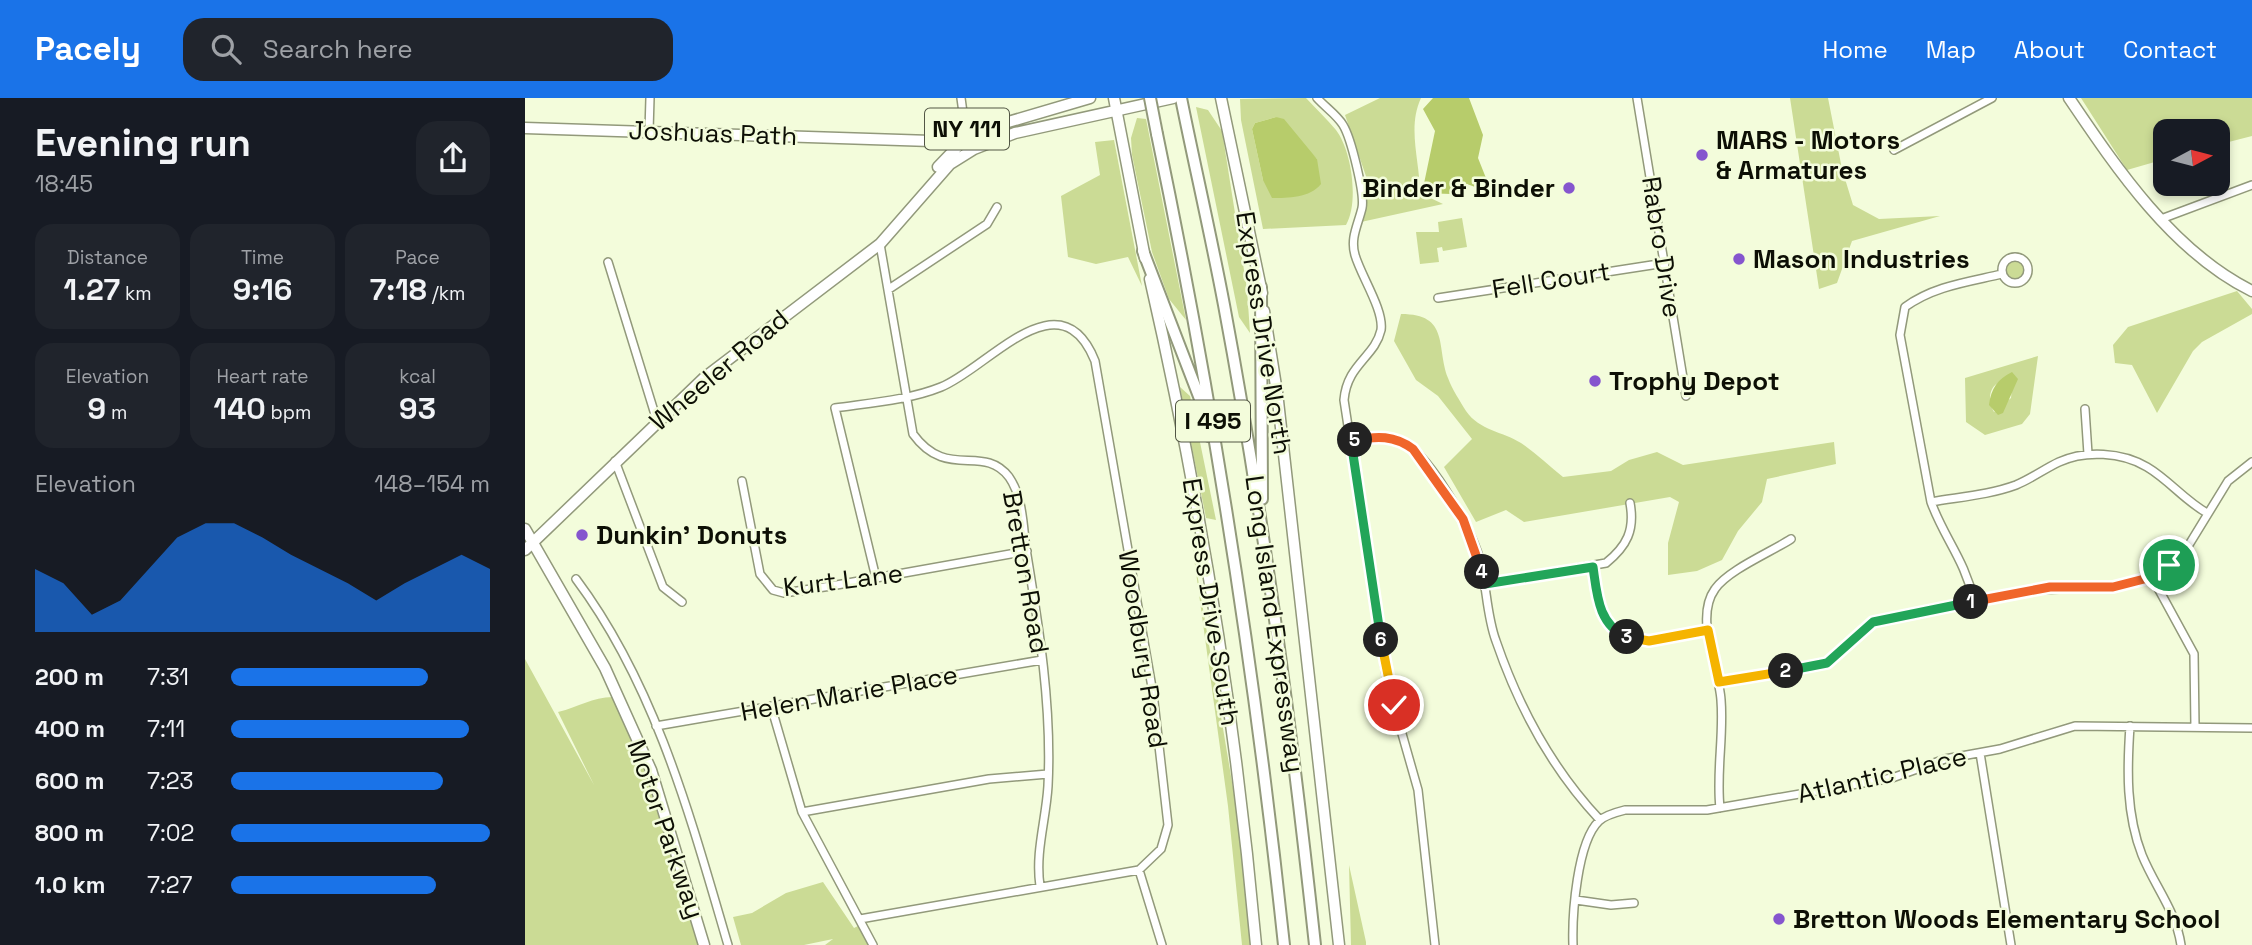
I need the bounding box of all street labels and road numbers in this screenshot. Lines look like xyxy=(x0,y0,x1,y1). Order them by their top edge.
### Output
road number: NY 111 xyxy=(925,109,1009,150)
street label: Joshuas Path xyxy=(628,113,798,153)
street label: Rabro Drive xyxy=(1634,174,1690,320)
street label: Express Drive North xyxy=(1228,209,1300,457)
street label: Fell Court xyxy=(1490,254,1612,306)
street label: Wheeler Road xyxy=(642,302,796,438)
road number: I 495 xyxy=(1176,400,1250,442)
street label: Long Island Expressway xyxy=(1237,473,1313,775)
street label: Express Drive South xyxy=(1175,476,1247,728)
street label: Bretton Road xyxy=(995,488,1057,656)
street label: Woodbury Road xyxy=(1111,548,1175,750)
street label: Kurt Lane xyxy=(781,556,905,604)
street label: Helen Marie Place xyxy=(738,657,960,729)
street label: Motor Parkway xyxy=(619,735,713,923)
street label: Atlantic Place xyxy=(1794,739,1970,811)

